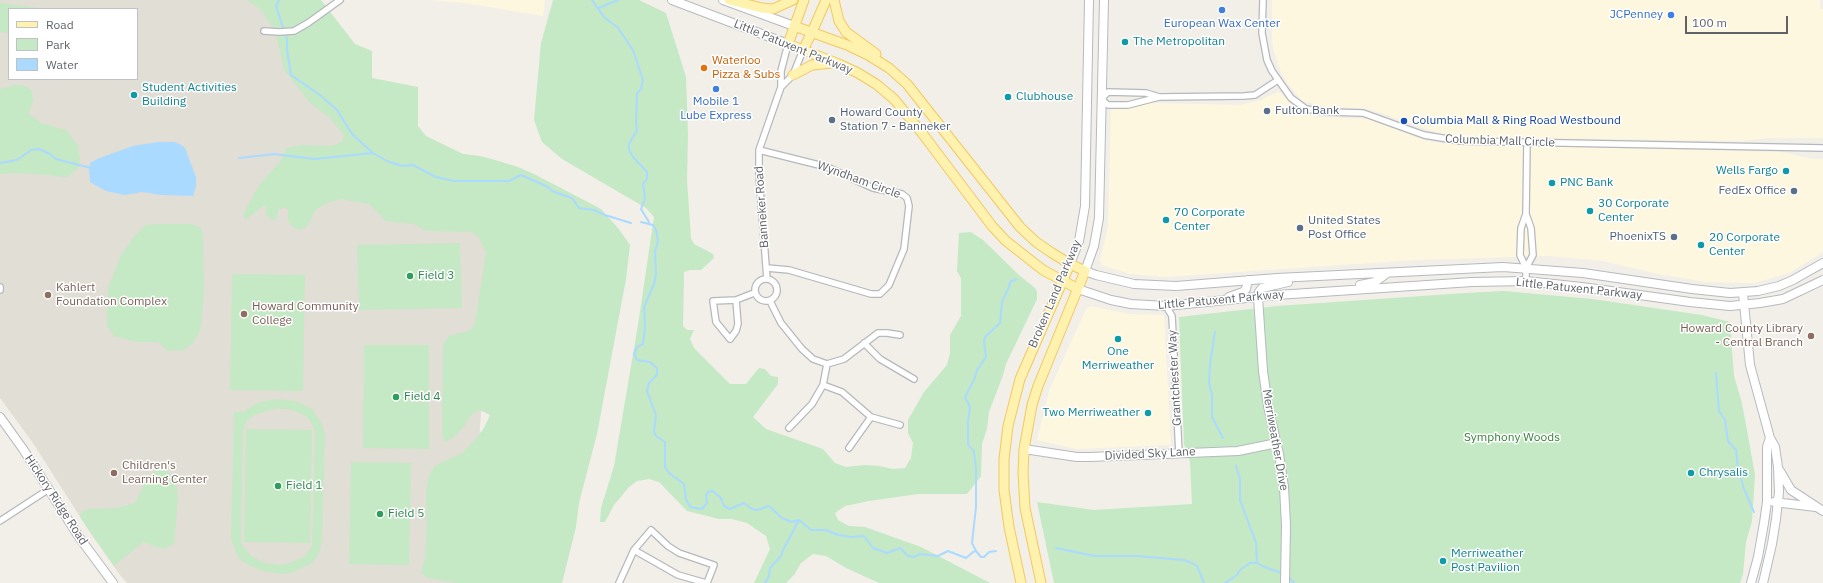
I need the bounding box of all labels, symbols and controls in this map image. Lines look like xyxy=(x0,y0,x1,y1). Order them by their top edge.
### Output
marker: European Wax Center xyxy=(1217,5,1227,15)
legend xyxy=(8,8,138,80)
place label: JCPenney xyxy=(1610,8,1663,22)
scale bar xyxy=(1687,8,1790,34)
marker: JCPenney xyxy=(1666,10,1676,20)
text: 100 m xyxy=(1692,15,1727,30)
text: Road xyxy=(46,17,74,32)
street label: Little Patuxent Parkway xyxy=(732,17,854,77)
place label: European Wax Center xyxy=(1164,17,1280,31)
place label: The Metropolitan xyxy=(1133,35,1225,49)
text: Park xyxy=(46,37,70,52)
marker: The Metropolitan xyxy=(1120,37,1130,47)
place label: Waterloo Pizza & Subs xyxy=(712,54,780,82)
text: Water xyxy=(46,57,78,72)
marker: Waterloo Pizza & Subs xyxy=(699,63,709,73)
place label: Student Activities Building xyxy=(142,81,237,109)
marker: Mobile 1 Lube Express xyxy=(711,84,721,94)
marker: Student Activities Building xyxy=(129,90,139,100)
place label: Clubhouse xyxy=(1016,90,1073,104)
marker: Clubhouse xyxy=(1003,92,1013,102)
place label: Mobile 1 Lube Express xyxy=(680,95,752,123)
place label: Fulton Bank xyxy=(1275,104,1339,118)
place label: Howard County Station 7 - Banneker xyxy=(840,106,950,134)
marker: Fulton Bank xyxy=(1262,106,1272,116)
place label: Columbia Mall & Ring Road Westbound xyxy=(1412,114,1621,128)
marker: Howard County Station 7 - Banneker xyxy=(827,115,837,125)
marker: Columbia Mall & Ring Road Westbound xyxy=(1399,116,1409,126)
street label: Columbia Mall Circle xyxy=(1445,132,1555,150)
street label: Wyndham Circle xyxy=(815,158,903,202)
place label: Wells Fargo xyxy=(1716,164,1778,178)
street label: Banneker Road xyxy=(752,166,772,248)
marker: Wells Fargo xyxy=(1781,166,1791,176)
place label: PNC Bank xyxy=(1560,176,1613,190)
marker: PNC Bank xyxy=(1547,178,1557,188)
place label: FedEx Office xyxy=(1718,184,1786,198)
marker: FedEx Office xyxy=(1789,186,1799,196)
place label: 30 Corporate Center xyxy=(1598,197,1669,225)
place label: 70 Corporate Center xyxy=(1174,206,1245,234)
marker: 30 Corporate Center xyxy=(1585,206,1595,216)
place label: United States Post Office xyxy=(1308,214,1381,242)
marker: 70 Corporate Center xyxy=(1161,215,1171,225)
marker: United States Post Office xyxy=(1295,223,1305,233)
place label: PhoenixTS xyxy=(1610,230,1666,244)
place label: 20 Corporate Center xyxy=(1709,231,1780,259)
marker: PhoenixTS xyxy=(1669,232,1679,242)
street label: Broken Land Parkway xyxy=(1026,238,1084,350)
marker: 20 Corporate Center xyxy=(1696,240,1706,250)
place label: Field 3 xyxy=(418,269,455,283)
marker: Field 3 xyxy=(405,271,415,281)
street label: Little Patuxent Parkway xyxy=(1515,275,1643,303)
place label: Kahlert Foundation Complex xyxy=(56,281,167,309)
street label: Little Patuxent Parkway xyxy=(1157,287,1285,313)
marker: Kahlert Foundation Complex xyxy=(43,290,53,300)
place label: Howard Community College xyxy=(252,300,359,328)
marker: Howard Community College xyxy=(239,309,249,319)
place label: Howard County Library - Central Branch xyxy=(1680,322,1803,350)
street label: Grantchester Way xyxy=(1165,330,1185,426)
marker: Howard County Library - Central Branch xyxy=(1806,331,1816,341)
marker: One Merriweather xyxy=(1113,334,1123,344)
place label: One Merriweather xyxy=(1082,345,1154,373)
street label: Merriweather Drive xyxy=(1259,388,1291,492)
place label: Field 4 xyxy=(404,390,441,404)
marker: Field 4 xyxy=(391,392,401,402)
place label: Two Merriweather xyxy=(1043,406,1140,420)
marker: Two Merriweather xyxy=(1143,408,1153,418)
park label: Symphony Woods xyxy=(1464,431,1560,445)
street label: Divided Sky Lane xyxy=(1104,444,1196,464)
street label: Hickory Ridge Road xyxy=(21,452,91,548)
place label: Children's Learning Center xyxy=(122,459,207,487)
place label: Chrysalis xyxy=(1699,466,1748,480)
marker: Children's Learning Center xyxy=(109,468,119,478)
marker: Chrysalis xyxy=(1686,468,1696,478)
place label: Field 1 xyxy=(286,479,323,493)
marker: Field 1 xyxy=(273,481,283,491)
place label: Field 5 xyxy=(388,507,425,521)
marker: Field 5 xyxy=(375,509,385,519)
place label: Merriweather Post Pavilion xyxy=(1451,547,1523,575)
marker: Merriweather Post Pavilion xyxy=(1438,556,1448,566)

